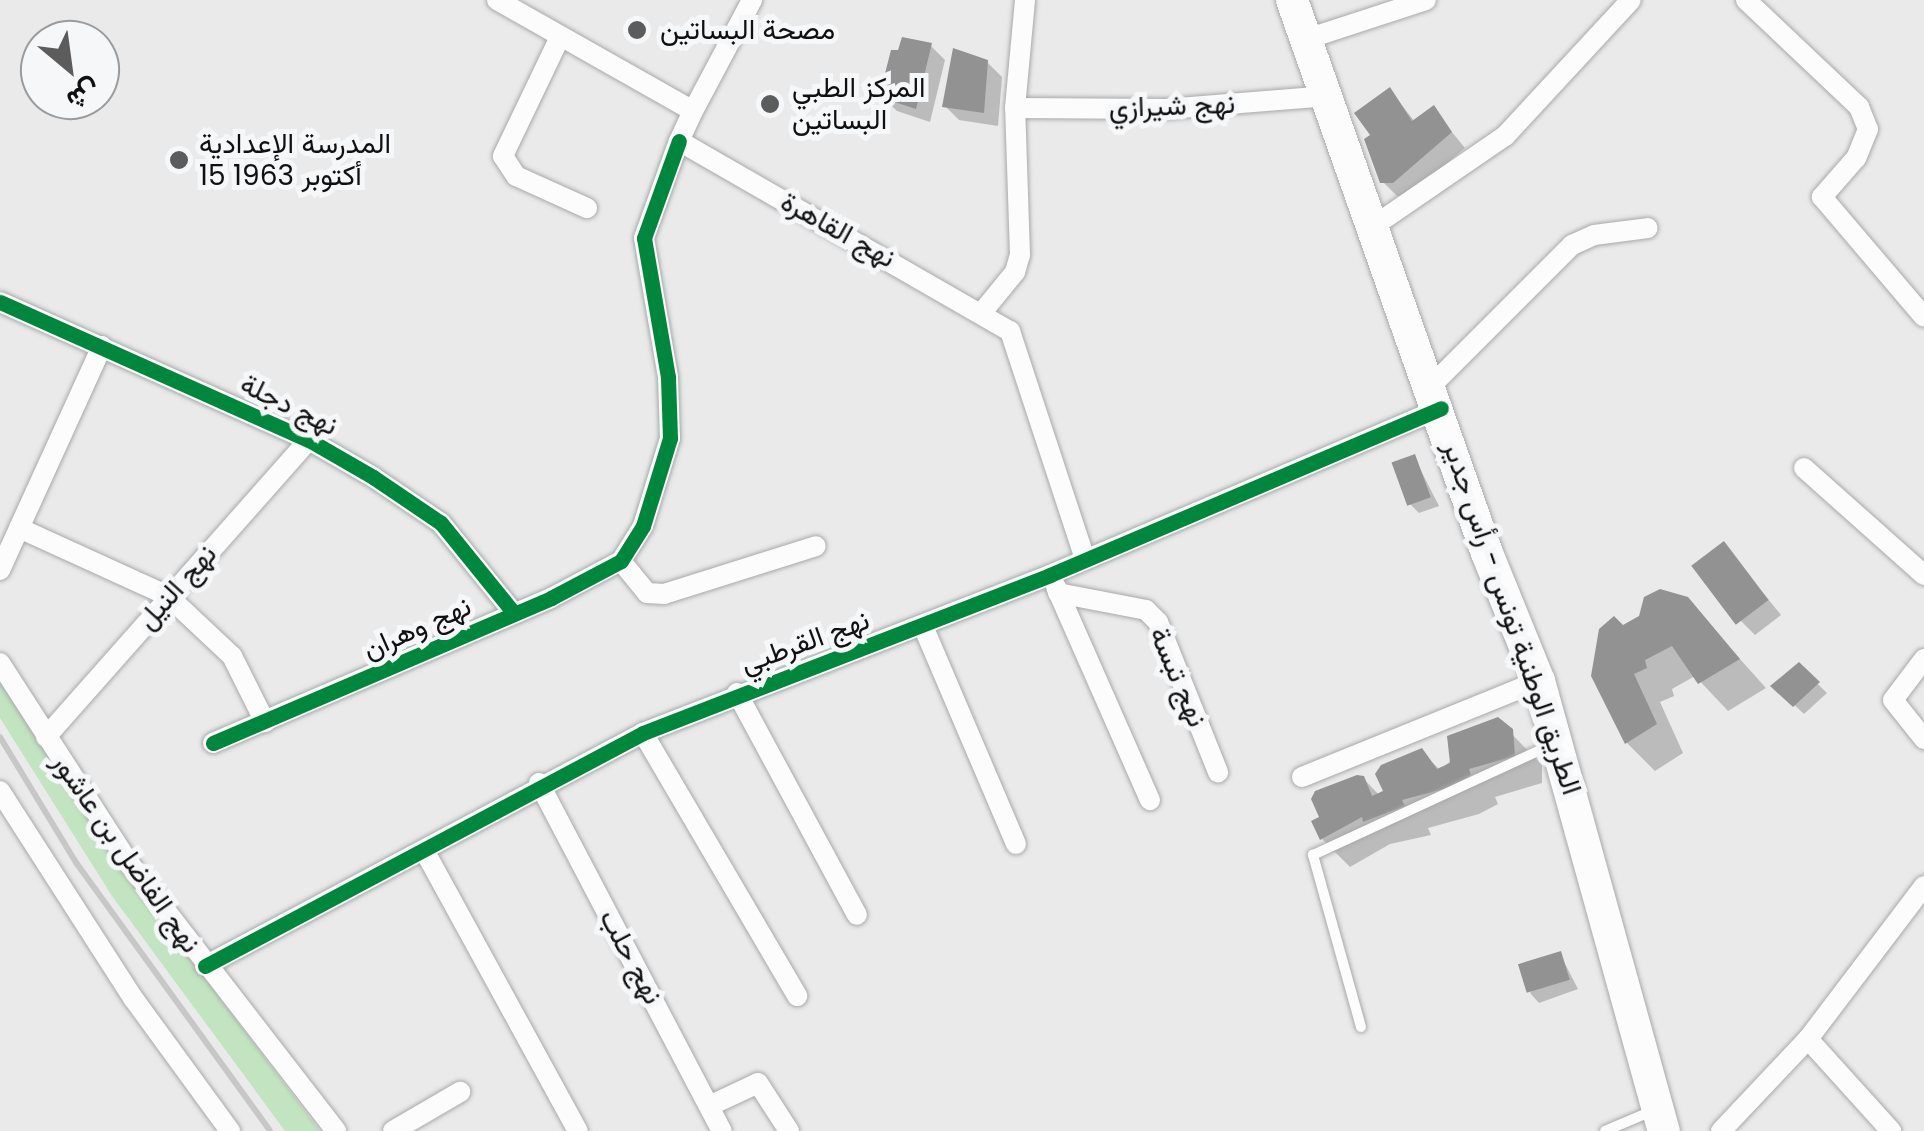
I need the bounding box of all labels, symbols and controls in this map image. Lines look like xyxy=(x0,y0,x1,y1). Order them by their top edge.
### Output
place label: مصحة البساتين xyxy=(660,13,835,47)
marker: مصحة البساتين xyxy=(624,17,650,43)
north arrow xyxy=(20,20,120,120)
text: ش xyxy=(60,70,108,120)
place label: المركز الطبي البساتين xyxy=(792,71,925,137)
street label: نهج شيرازي xyxy=(1108,87,1236,125)
marker: المركز الطبي البساتين xyxy=(757,91,783,117)
place label: المدرسة الإعدادية 15 أكتوبر 1963 xyxy=(199,127,391,193)
marker: المدرسة الإعدادية 15 أكتوبر 1963 xyxy=(168,149,190,171)
street label: نهج القاهرة xyxy=(775,185,901,275)
street label: نهج دجلة xyxy=(235,367,343,443)
street label: الطريق الوطنية تونس - رأس جدير xyxy=(1436,437,1588,799)
street label: نهج النيل xyxy=(130,538,224,636)
street label: نهج وهران xyxy=(358,589,476,667)
street label: نهج القرطبي xyxy=(736,603,874,681)
street label: نهج تبسة xyxy=(1142,622,1214,732)
street label: نهج الفاضل بن عاشور xyxy=(45,747,207,959)
street label: نهج حلب xyxy=(592,904,670,1010)

